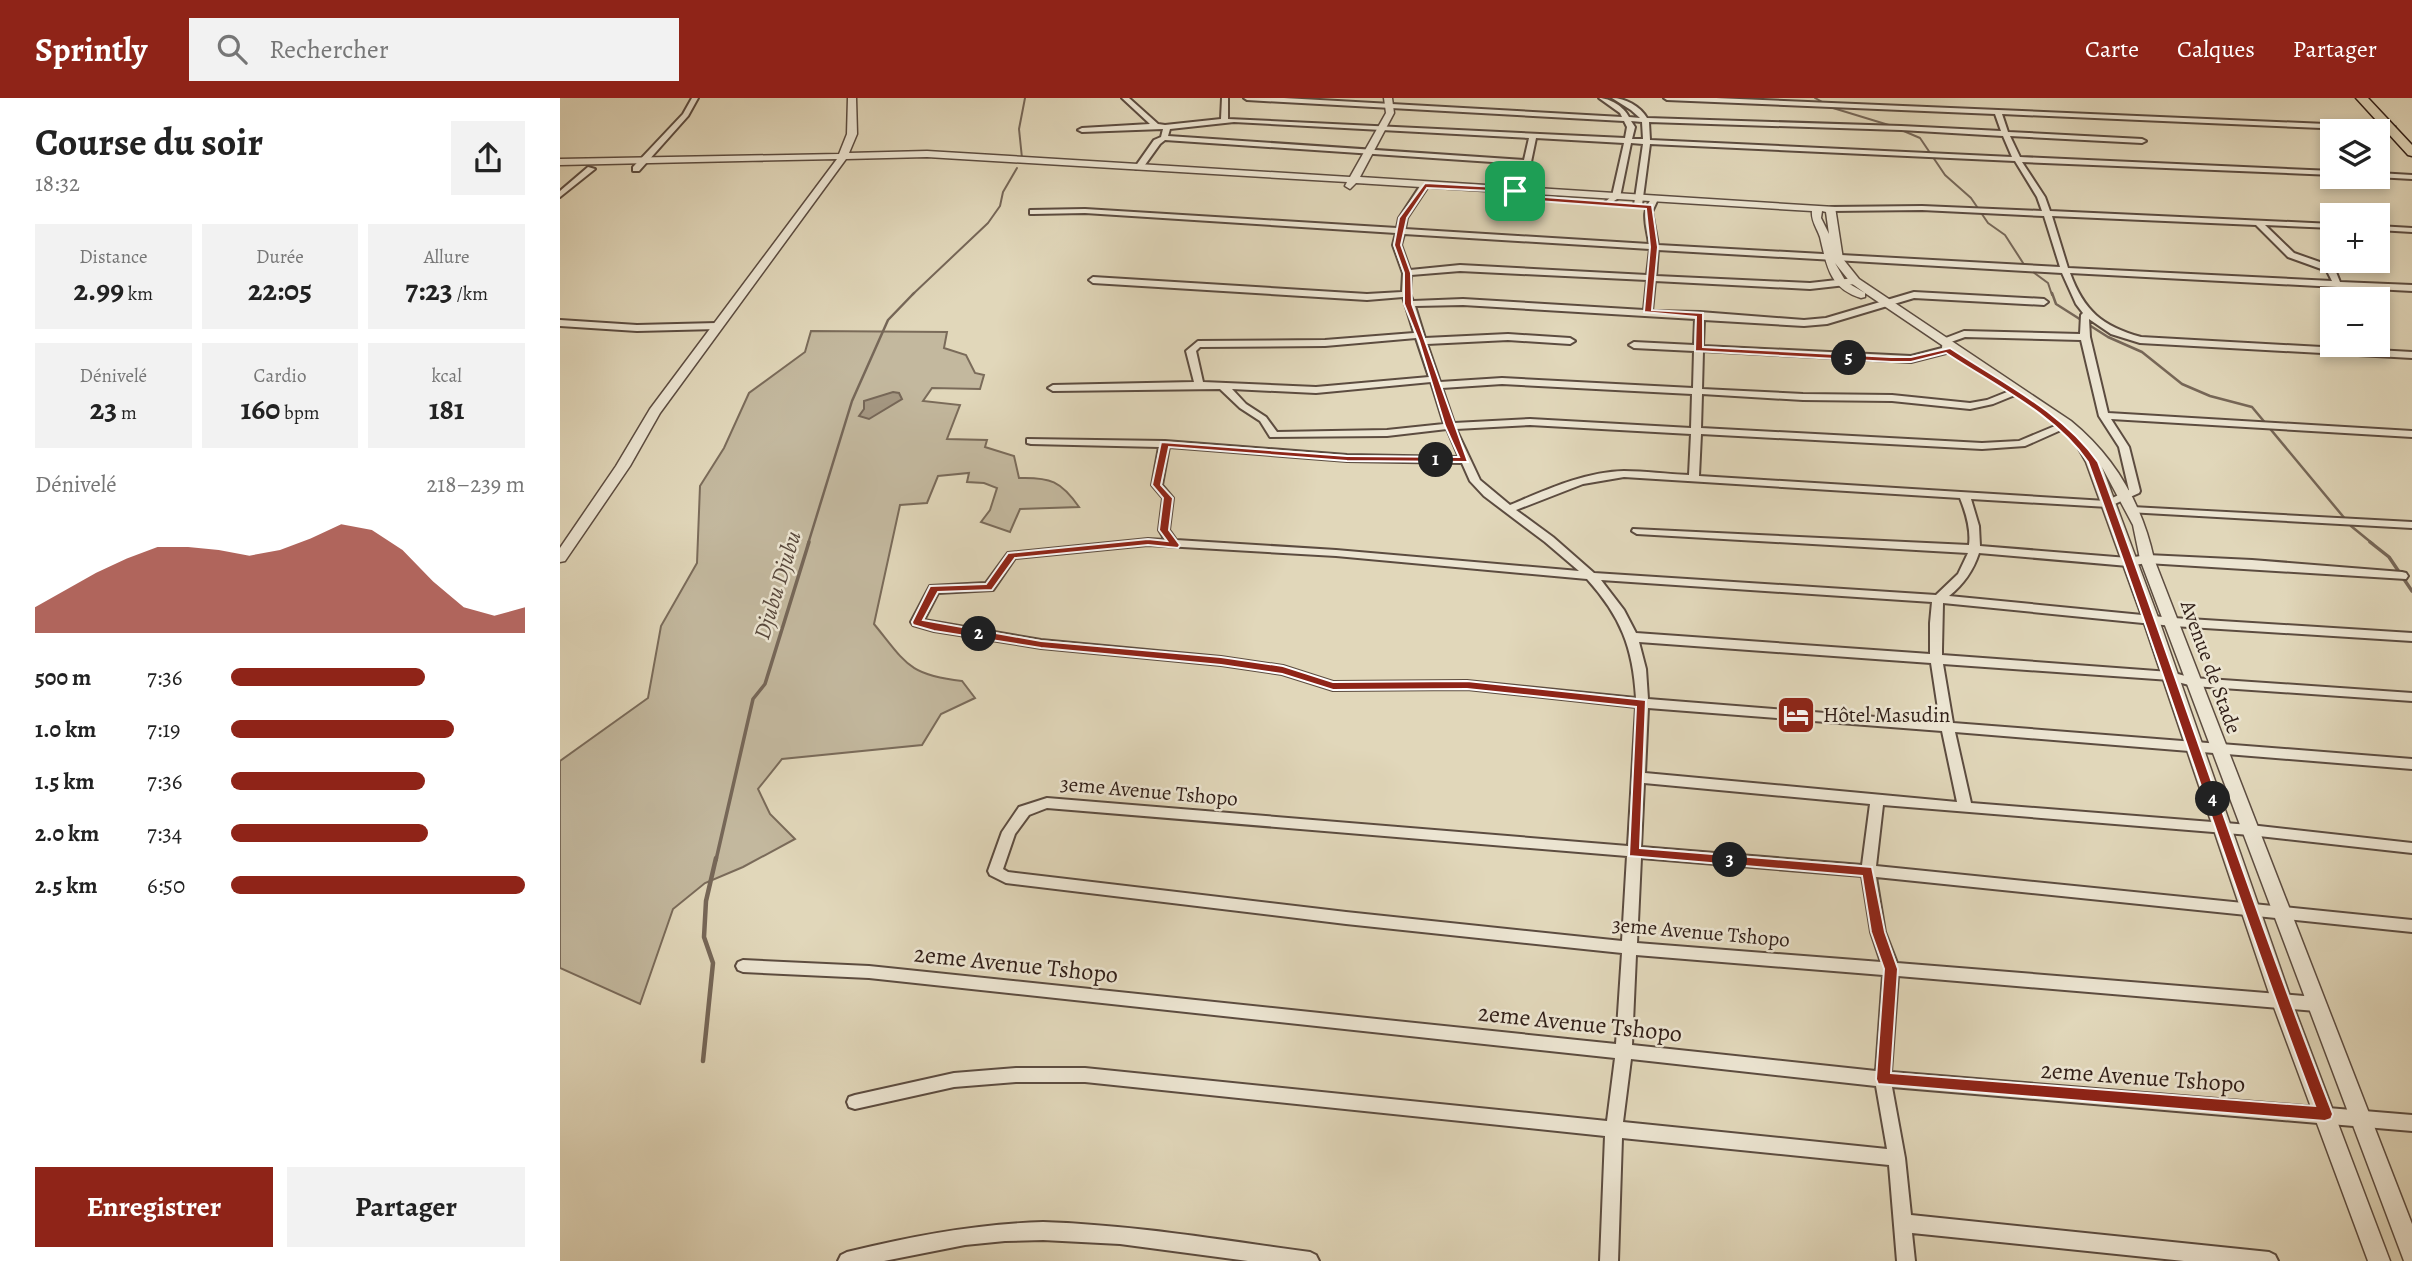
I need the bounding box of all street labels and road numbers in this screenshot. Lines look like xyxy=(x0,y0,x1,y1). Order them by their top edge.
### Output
street label: Avenue de Stade xyxy=(2174,595,2248,738)
street label: 3eme Avenue Tshopo xyxy=(1059,769,1239,813)
street label: 3eme Avenue Tshopo xyxy=(1611,910,1791,954)
street label: 2eme Avenue Tshopo xyxy=(912,937,1120,991)
street label: 2eme Avenue Tshopo xyxy=(1476,996,1684,1050)
street label: 2eme Avenue Tshopo xyxy=(2040,1054,2246,1100)

